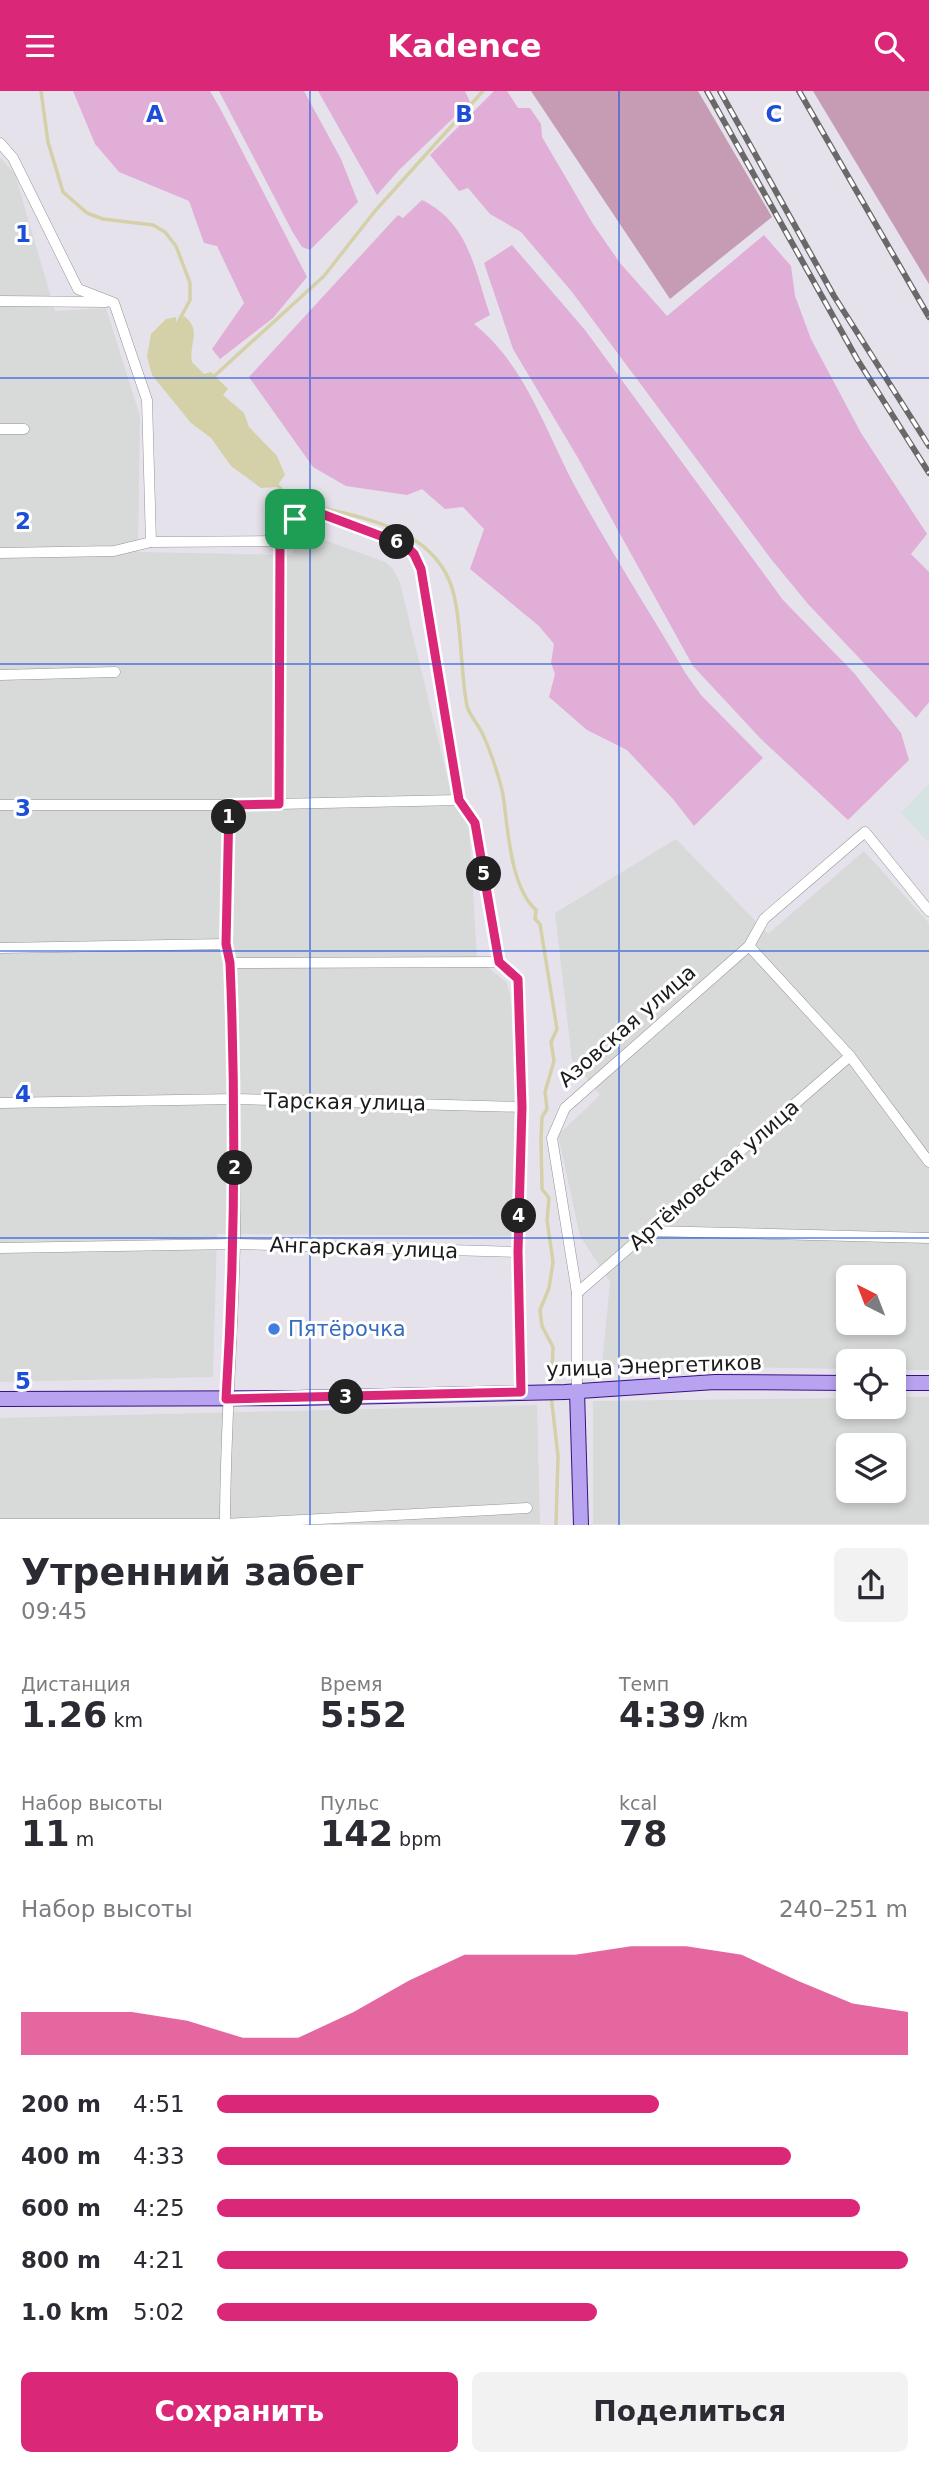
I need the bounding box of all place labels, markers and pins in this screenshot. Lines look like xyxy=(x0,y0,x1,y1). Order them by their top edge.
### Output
pin xyxy=(265,489,325,549)
pin: 6 xyxy=(380,525,414,559)
pin: 1 xyxy=(212,799,246,835)
pin: 5 xyxy=(466,857,502,891)
pin: 2 xyxy=(218,1151,252,1185)
pin: 4 xyxy=(502,1199,536,1233)
place label: Пятёрочка xyxy=(288,1317,406,1341)
marker: Пятёрочка xyxy=(266,1321,282,1337)
pin: 3 xyxy=(328,1379,364,1415)

